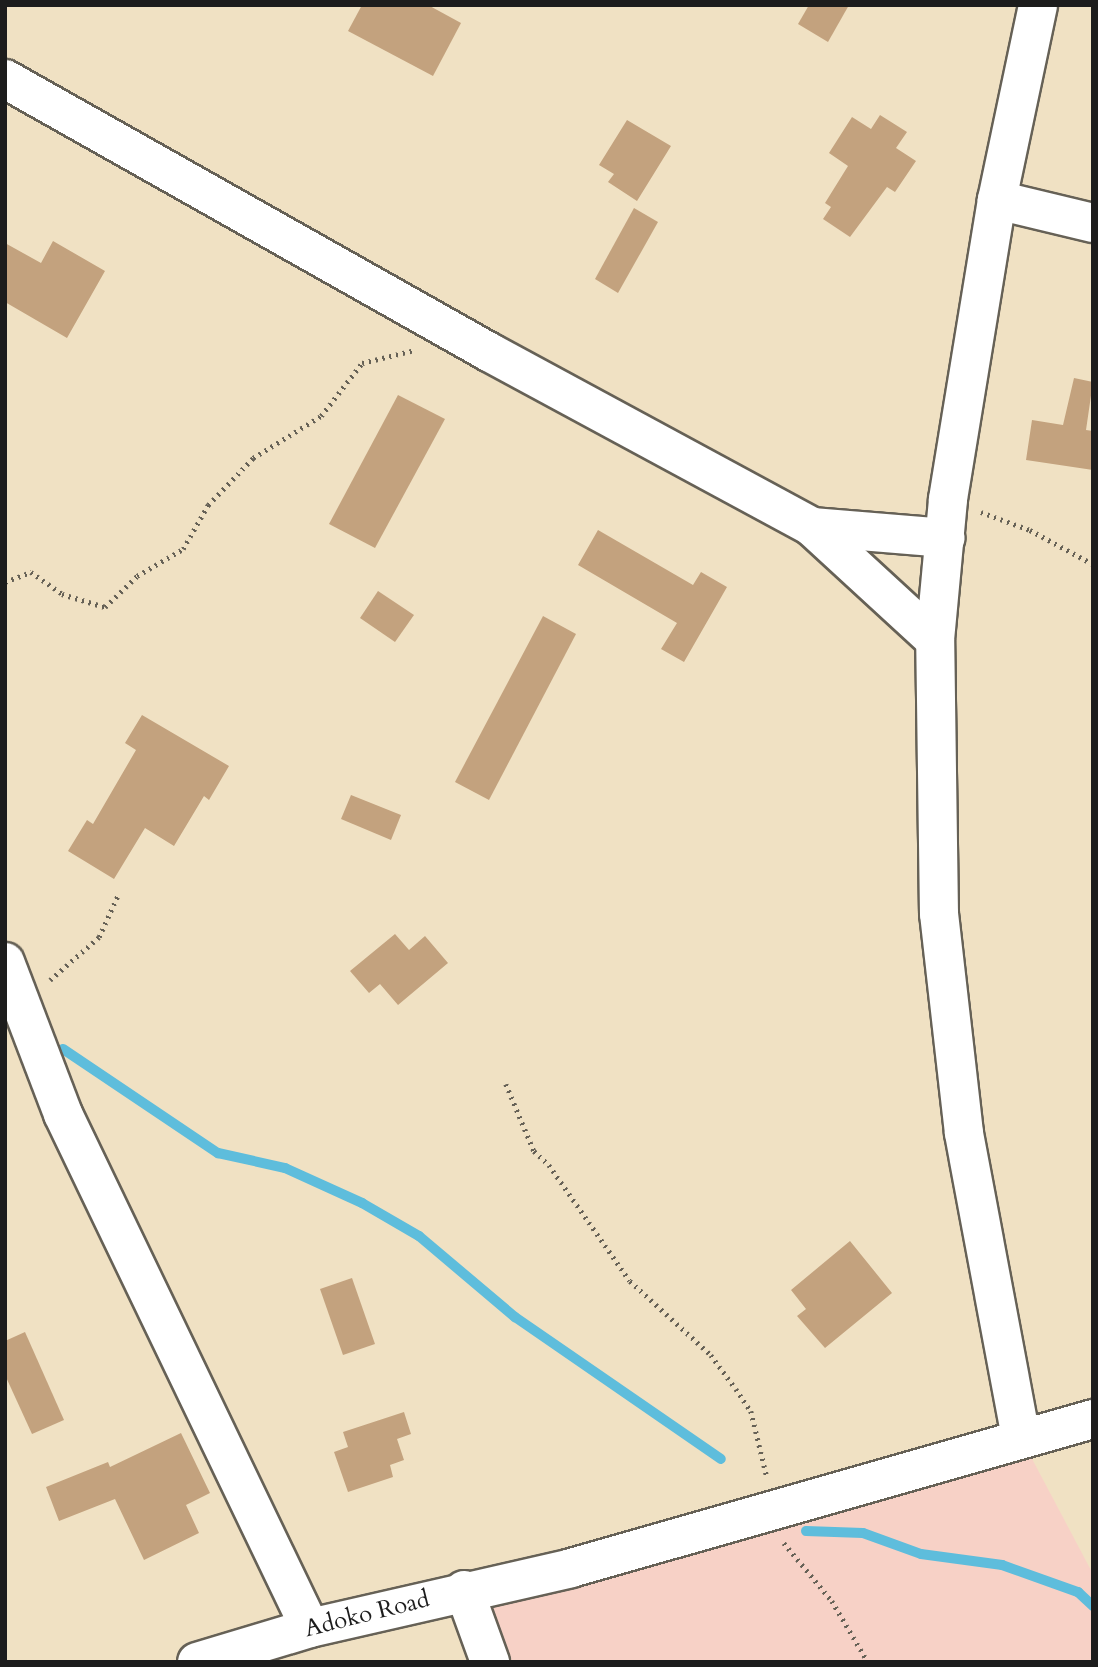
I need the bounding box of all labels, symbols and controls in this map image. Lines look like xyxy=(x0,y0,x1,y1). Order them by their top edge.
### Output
street label: Adoko Road xyxy=(302,1585,432,1643)

